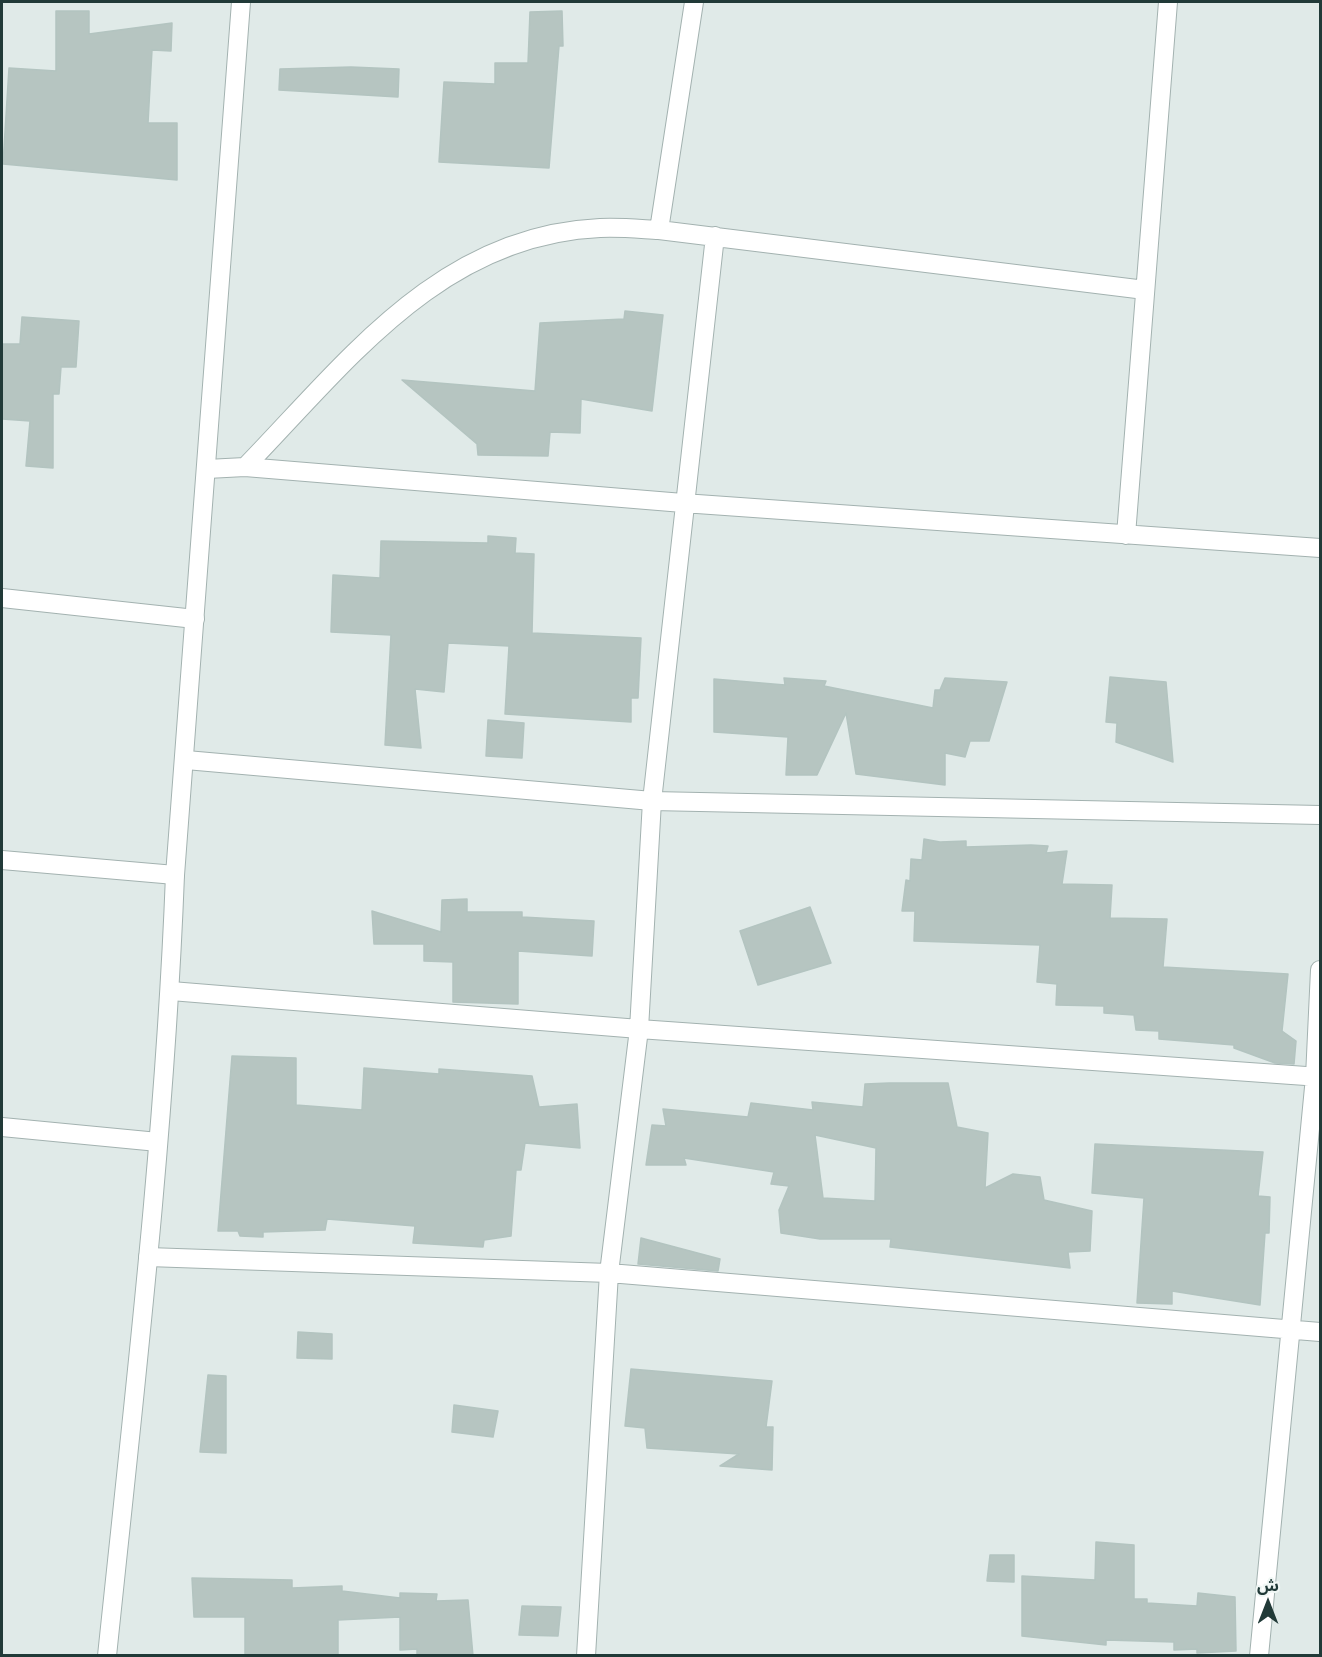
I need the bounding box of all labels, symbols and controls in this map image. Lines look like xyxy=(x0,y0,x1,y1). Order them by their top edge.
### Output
north arrow xyxy=(1238,1573,1298,1633)
text: ش xyxy=(1257,1576,1279,1594)

